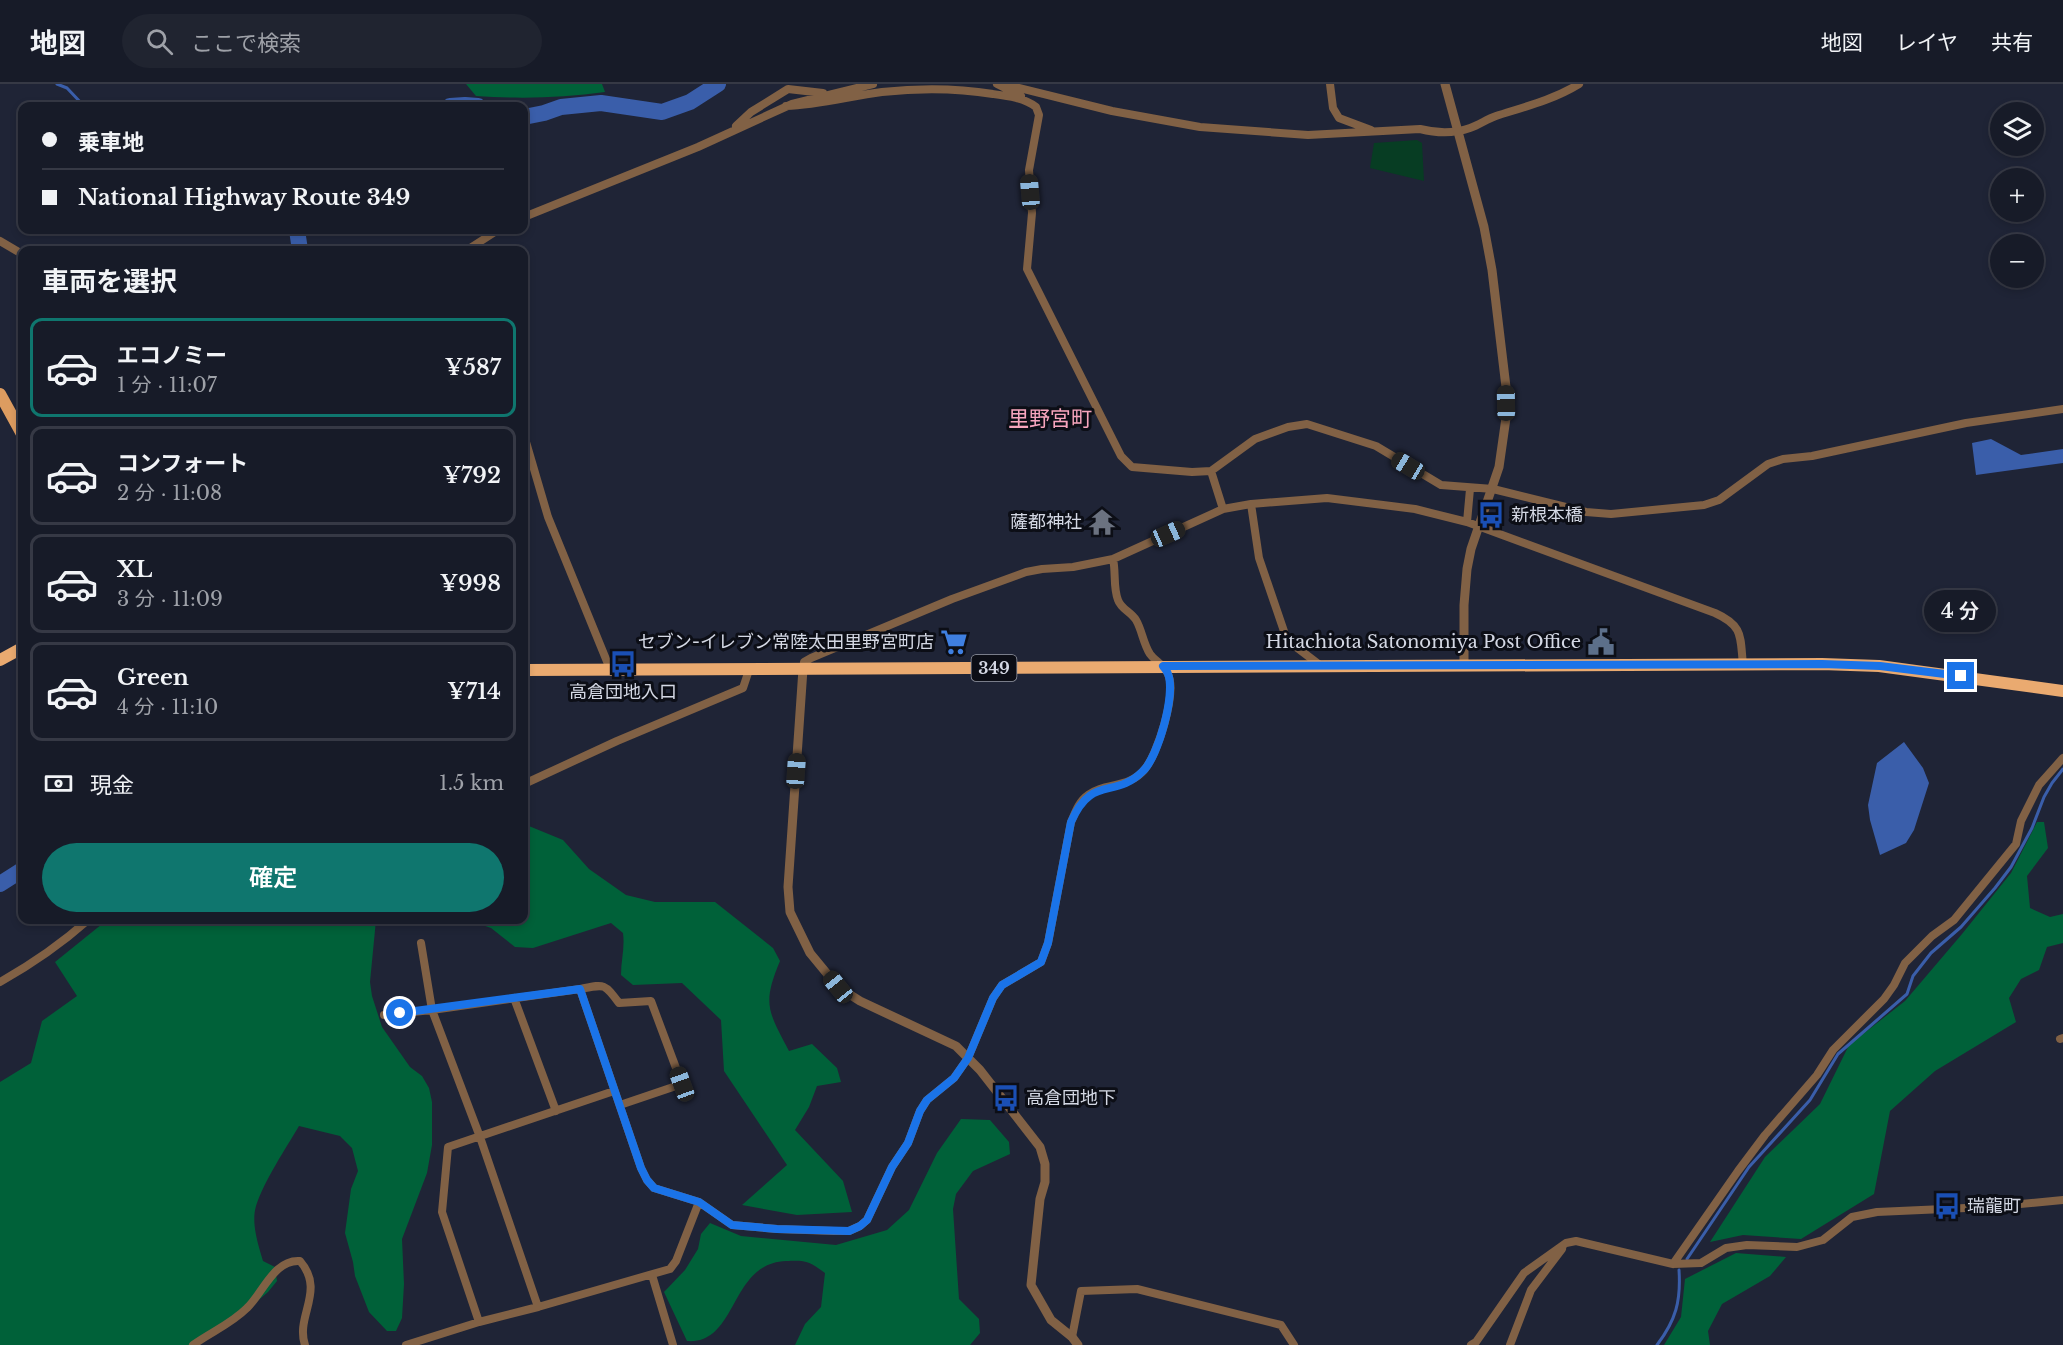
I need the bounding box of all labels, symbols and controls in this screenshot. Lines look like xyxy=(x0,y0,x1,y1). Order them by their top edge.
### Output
search box xyxy=(122,14,542,68)
icon: search xyxy=(143,25,176,58)
text: 地図 xyxy=(30,26,86,61)
text: ここで検索 xyxy=(191,30,301,57)
text: 地図 xyxy=(1821,30,1863,56)
text: レイヤ xyxy=(1896,30,1958,56)
text: 共有 xyxy=(1991,30,2033,56)
map controls xyxy=(1990,102,2044,288)
button: layers xyxy=(1990,102,2044,156)
text: 乗車地 xyxy=(78,129,144,156)
button: + xyxy=(1990,168,2044,222)
car xyxy=(1019,173,1041,211)
text: National Highway Route 349 xyxy=(78,184,410,211)
button: − xyxy=(1990,234,2044,288)
text: 車両を選択 xyxy=(42,265,177,298)
icon: car xyxy=(45,341,99,395)
text: エコノミー xyxy=(117,342,227,369)
text: ¥587 xyxy=(445,354,501,381)
text: 1 分 · 11:07 xyxy=(117,373,217,397)
car xyxy=(1497,385,1515,421)
district label: 里野宮町 xyxy=(1008,406,1092,432)
icon: car xyxy=(45,449,99,503)
car xyxy=(1388,449,1428,483)
text: コンフォート xyxy=(117,450,248,477)
text: ¥792 xyxy=(443,462,501,489)
text: 2 分 · 11:08 xyxy=(117,481,222,505)
bus stop icon: 新根本橋 xyxy=(1476,500,1506,530)
place label: 新根本橋 xyxy=(1511,504,1583,526)
temple icon: 薩都神社 xyxy=(1087,507,1117,537)
place label: 薩都神社 xyxy=(1010,511,1082,533)
car xyxy=(1148,518,1188,550)
text: XL xyxy=(117,556,152,583)
icon: car xyxy=(45,557,99,611)
text: ¥998 xyxy=(440,570,501,597)
text: 3 分 · 11:09 xyxy=(117,587,223,611)
callout: 4 分 xyxy=(1925,589,1997,631)
text: 4 分 xyxy=(1941,599,1979,623)
supermarket icon: セブン-イレブン常陸太田里野宮町店 xyxy=(939,627,969,657)
public building icon: Hitachiota Satonomiya Post Office xyxy=(1586,627,1616,657)
place label: セブン-イレブン常陸太田里野宮町店 xyxy=(638,631,934,653)
place label: Hitachiota Satonomiya Post Office xyxy=(1266,631,1581,653)
bus stop icon: 高倉団地入口 xyxy=(608,649,638,679)
road number: 349 xyxy=(972,655,1016,681)
route end xyxy=(1947,662,1974,689)
text: Green xyxy=(117,664,189,691)
icon: car xyxy=(45,665,99,719)
text: ¥714 xyxy=(447,678,501,705)
place label: 高倉団地入口 xyxy=(569,681,677,703)
text: 4 分 · 11:10 xyxy=(117,695,218,719)
car xyxy=(786,752,806,790)
icon: cash xyxy=(42,767,75,800)
text: 1.5 km xyxy=(439,771,504,795)
text: 現金 xyxy=(90,772,134,799)
button: 確定 xyxy=(42,843,504,912)
car xyxy=(820,967,856,1007)
route start xyxy=(386,999,413,1026)
car xyxy=(667,1064,697,1104)
bus stop icon: 高倉団地下 xyxy=(991,1083,1021,1113)
place label: 高倉団地下 xyxy=(1026,1087,1116,1109)
bus stop icon: 瑞龍町 xyxy=(1932,1191,1962,1221)
place label: 瑞龍町 xyxy=(1967,1195,2021,1217)

